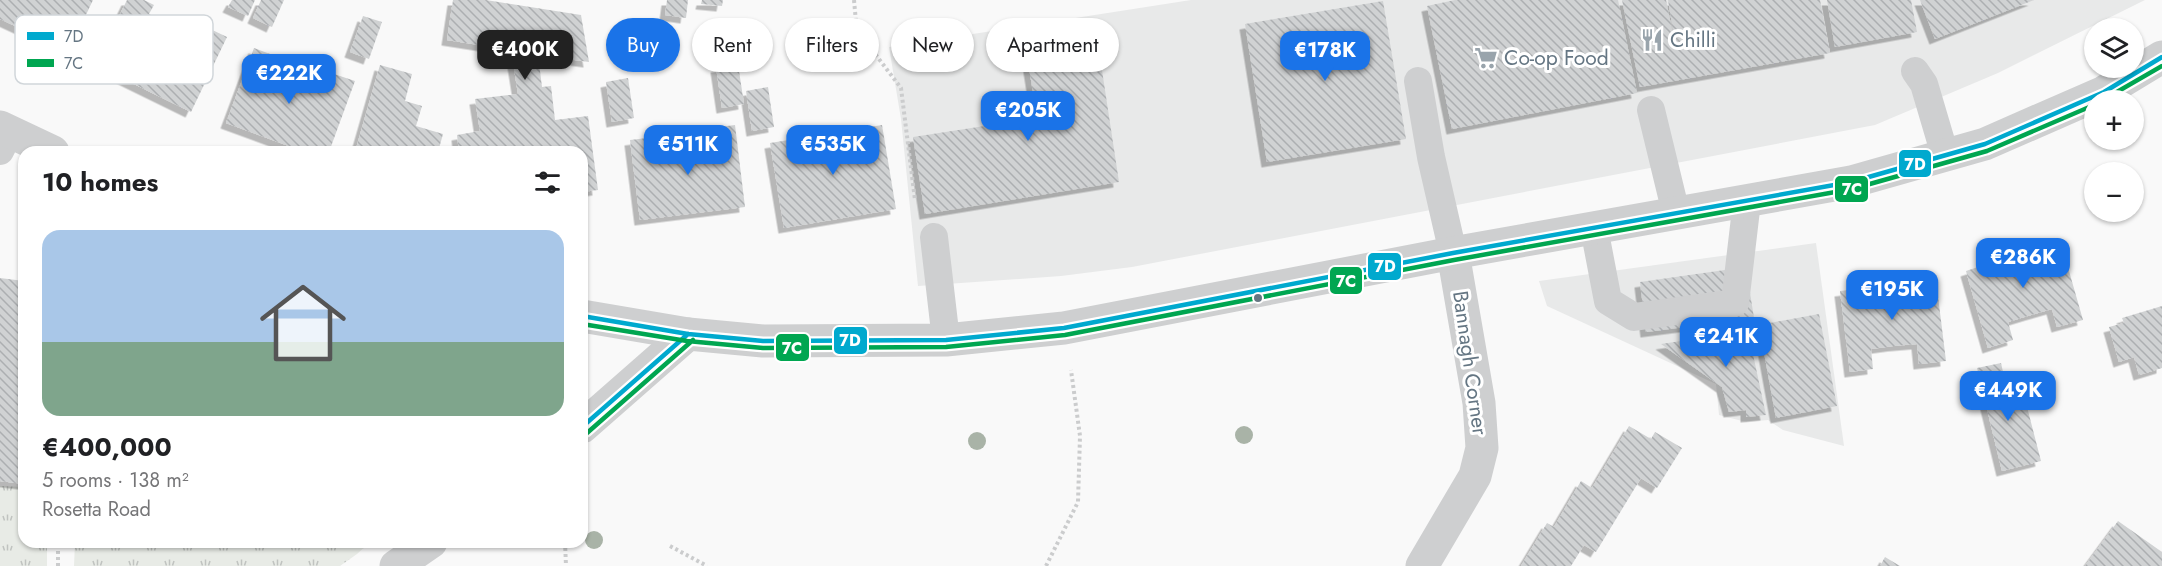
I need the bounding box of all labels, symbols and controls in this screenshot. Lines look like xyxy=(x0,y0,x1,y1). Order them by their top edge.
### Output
legend xyxy=(15,15,213,84)
chip: Buy xyxy=(606,18,680,72)
chip: Rent xyxy=(692,18,773,72)
chip: Filters xyxy=(785,18,879,72)
chip: New xyxy=(891,18,974,72)
chip: Apartment xyxy=(986,18,1119,72)
map controls xyxy=(2084,18,2144,222)
button: layers xyxy=(2084,18,2144,78)
text: 7D xyxy=(64,25,83,48)
place label: Chilli xyxy=(1670,25,1716,55)
restaurant icon: Chilli xyxy=(1639,27,1665,53)
pin: €400K xyxy=(483,30,567,81)
pin: €178K xyxy=(1283,31,1367,82)
text: €400K xyxy=(491,35,559,64)
text: €178K xyxy=(1294,36,1356,65)
place label: Co-op Food xyxy=(1504,43,1609,73)
supermarket icon: Co-op Food xyxy=(1473,45,1499,71)
text: 7C xyxy=(64,52,83,75)
pin: €222K xyxy=(247,54,331,105)
text: €222K xyxy=(256,59,322,88)
button: + xyxy=(2084,90,2144,150)
pin: €205K xyxy=(986,91,1070,142)
text: €205K xyxy=(995,96,1061,125)
pin: €511K xyxy=(646,125,730,176)
pin: €535K xyxy=(791,125,875,176)
text: €511K xyxy=(658,130,718,159)
text: €535K xyxy=(800,130,866,159)
line badge: 7D xyxy=(1898,149,1932,178)
text: 7D xyxy=(1904,153,1926,176)
button: − xyxy=(2084,162,2144,222)
text: 10 homes xyxy=(42,163,158,201)
icon: filters xyxy=(531,166,564,199)
line badge: 7C xyxy=(1834,175,1869,203)
text: 7C xyxy=(1842,178,1862,201)
pin: €286K xyxy=(1981,238,2065,289)
text: €286K xyxy=(1990,243,2056,272)
line badge: 7D xyxy=(1367,252,1402,281)
text: 7D xyxy=(1374,255,1396,278)
line badge: 7C xyxy=(1329,266,1363,295)
icon: home xyxy=(249,269,357,377)
text: 7C xyxy=(1336,270,1356,293)
pin: €195K xyxy=(1850,270,1934,321)
text: €195K xyxy=(1860,275,1924,304)
street label: Bannagh Corner xyxy=(1445,289,1495,438)
unlabelled marker xyxy=(1252,292,1264,304)
pin: €241K xyxy=(1684,317,1768,368)
text: €241K xyxy=(1694,322,1758,351)
line badge: 7D xyxy=(833,326,868,355)
text: 7D xyxy=(839,329,861,352)
line badge: 7C xyxy=(775,333,810,362)
text: 7C xyxy=(782,337,802,360)
pin: €449K xyxy=(1966,371,2050,422)
text: €449K xyxy=(1974,376,2042,405)
text: €400,000 xyxy=(42,428,172,466)
text: 5 rooms · 138 m² xyxy=(42,466,189,495)
text: Rosetta Road xyxy=(42,495,151,524)

